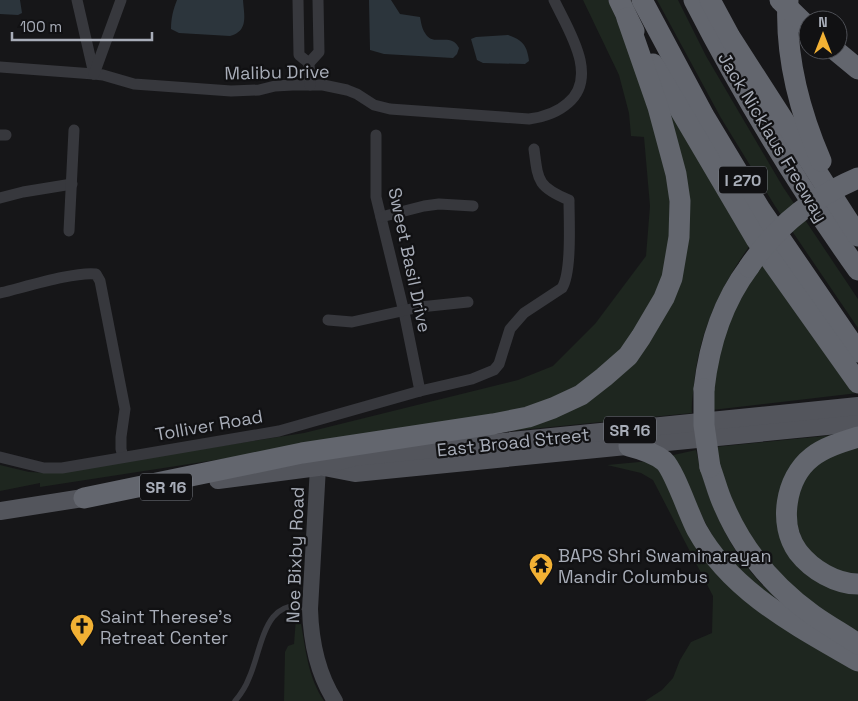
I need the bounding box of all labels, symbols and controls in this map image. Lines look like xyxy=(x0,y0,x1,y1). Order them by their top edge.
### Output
scale bar xyxy=(12,10,152,42)
north arrow xyxy=(798,10,848,60)
text: N xyxy=(818,13,828,31)
text: 100 m xyxy=(20,17,62,36)
street label: Jack Nicklaus Freeway xyxy=(713,48,833,226)
street label: Malibu Drive xyxy=(224,60,330,84)
road number: I 270 xyxy=(719,166,767,194)
street label: Sweet Basil Drive xyxy=(383,186,437,334)
street label: Tolliver Road xyxy=(153,404,265,446)
road number: SR 16 xyxy=(604,416,656,444)
street label: East Broad Street xyxy=(436,423,590,461)
road number: SR 16 xyxy=(140,474,192,501)
street label: Noe Bixby Road xyxy=(281,486,309,624)
place label: BAPS Shri Swaminarayan Mandir Columbus xyxy=(558,544,771,588)
temple icon: BAPS Shri Swaminarayan Mandir Columbus xyxy=(528,552,554,586)
place label: Saint Therese's Retreat Center xyxy=(100,605,232,649)
church icon: Saint Therese's Retreat Center xyxy=(69,613,95,647)

